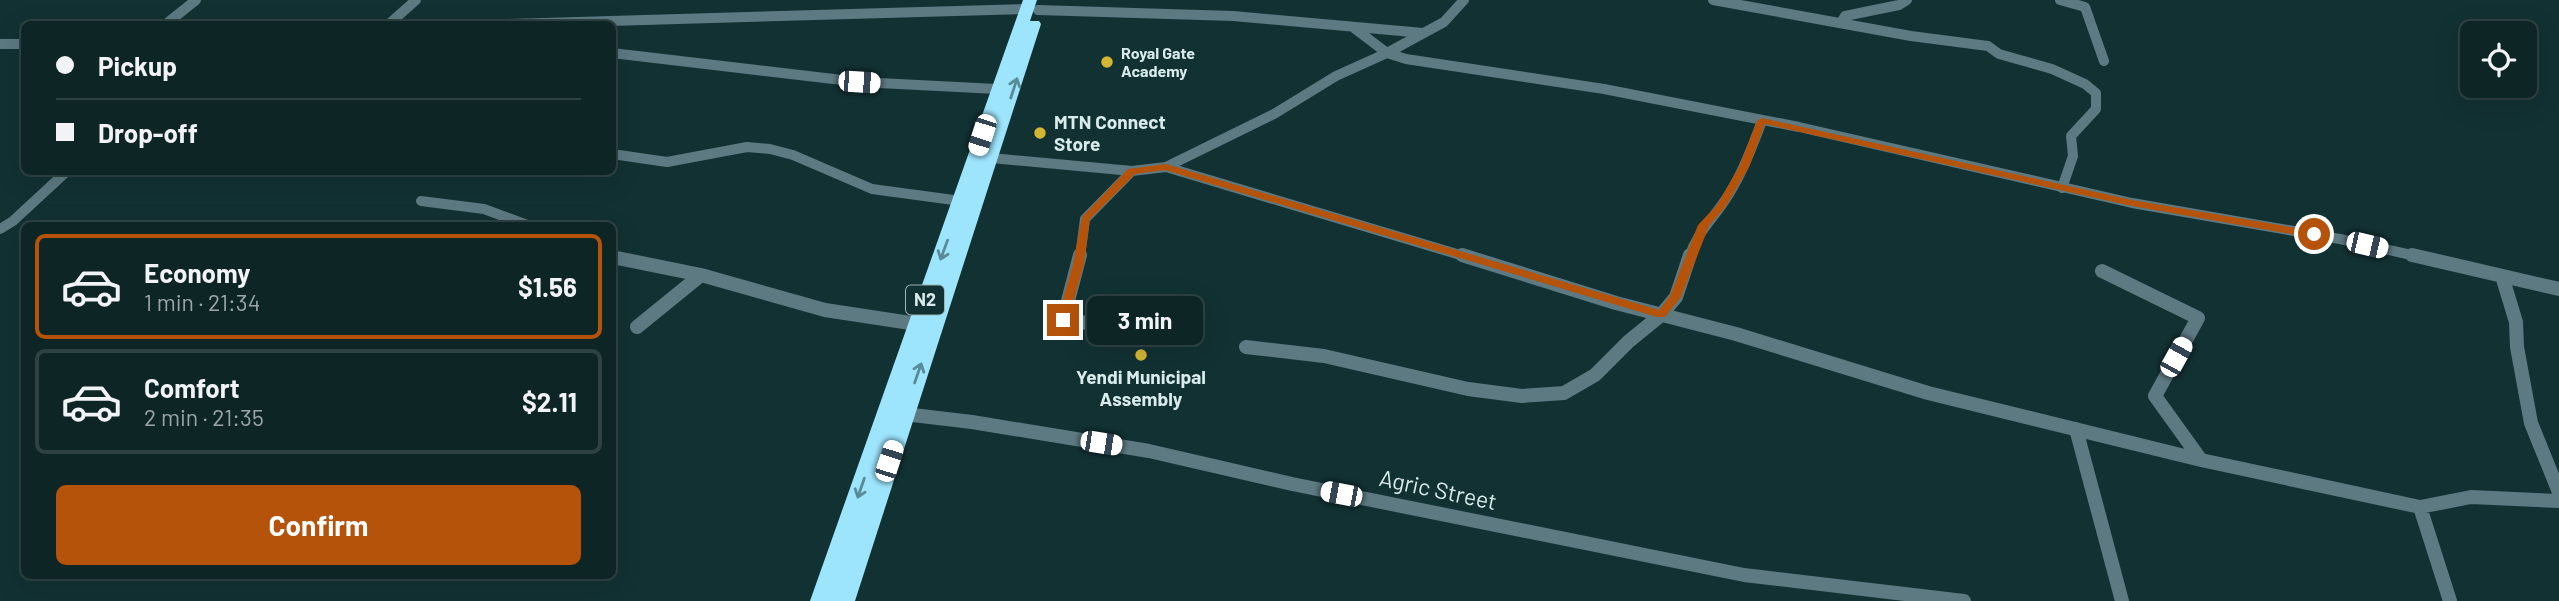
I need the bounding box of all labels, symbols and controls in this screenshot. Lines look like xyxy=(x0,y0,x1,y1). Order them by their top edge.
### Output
map controls xyxy=(2460,21,2537,98)
button: locate xyxy=(2460,21,2537,98)
place label: Royal Gate Academy xyxy=(1121,43,1195,80)
text: Pickup xyxy=(98,50,177,81)
marker: Royal Gate Academy xyxy=(1099,54,1115,70)
car xyxy=(838,70,881,94)
one-way arrow xyxy=(1008,77,1021,99)
place label: MTN Connect Store xyxy=(1054,110,1166,155)
car xyxy=(966,112,999,158)
text: Drop-off xyxy=(98,117,198,148)
marker: MTN Connect Store xyxy=(1032,125,1048,141)
route start xyxy=(2298,218,2330,250)
car xyxy=(2345,230,2390,260)
one-way arrow xyxy=(936,238,949,260)
icon: car xyxy=(60,255,123,318)
text: Economy xyxy=(144,257,250,288)
text: $1.56 xyxy=(518,271,577,302)
road number: N2 xyxy=(906,286,944,314)
text: 1 min · 21:34 xyxy=(144,288,260,316)
callout: 3 min xyxy=(1088,296,1203,344)
route end xyxy=(1047,304,1079,336)
text: 3 min xyxy=(1118,306,1172,334)
car xyxy=(2157,334,2196,380)
marker: Yendi Municipal Assembly xyxy=(1133,347,1149,363)
one-way arrow xyxy=(913,363,925,385)
place label: Yendi Municipal Assembly xyxy=(1076,365,1206,410)
icon: car xyxy=(60,370,123,433)
text: Comfort xyxy=(144,372,240,403)
text: $2.11 xyxy=(522,386,577,417)
text: 2 min · 21:35 xyxy=(144,403,264,431)
car xyxy=(1079,429,1124,457)
car xyxy=(873,438,906,484)
street label: Agric Street xyxy=(1377,463,1500,515)
one-way arrow xyxy=(854,476,866,498)
car xyxy=(1319,480,1364,508)
button: Confirm xyxy=(56,485,581,565)

